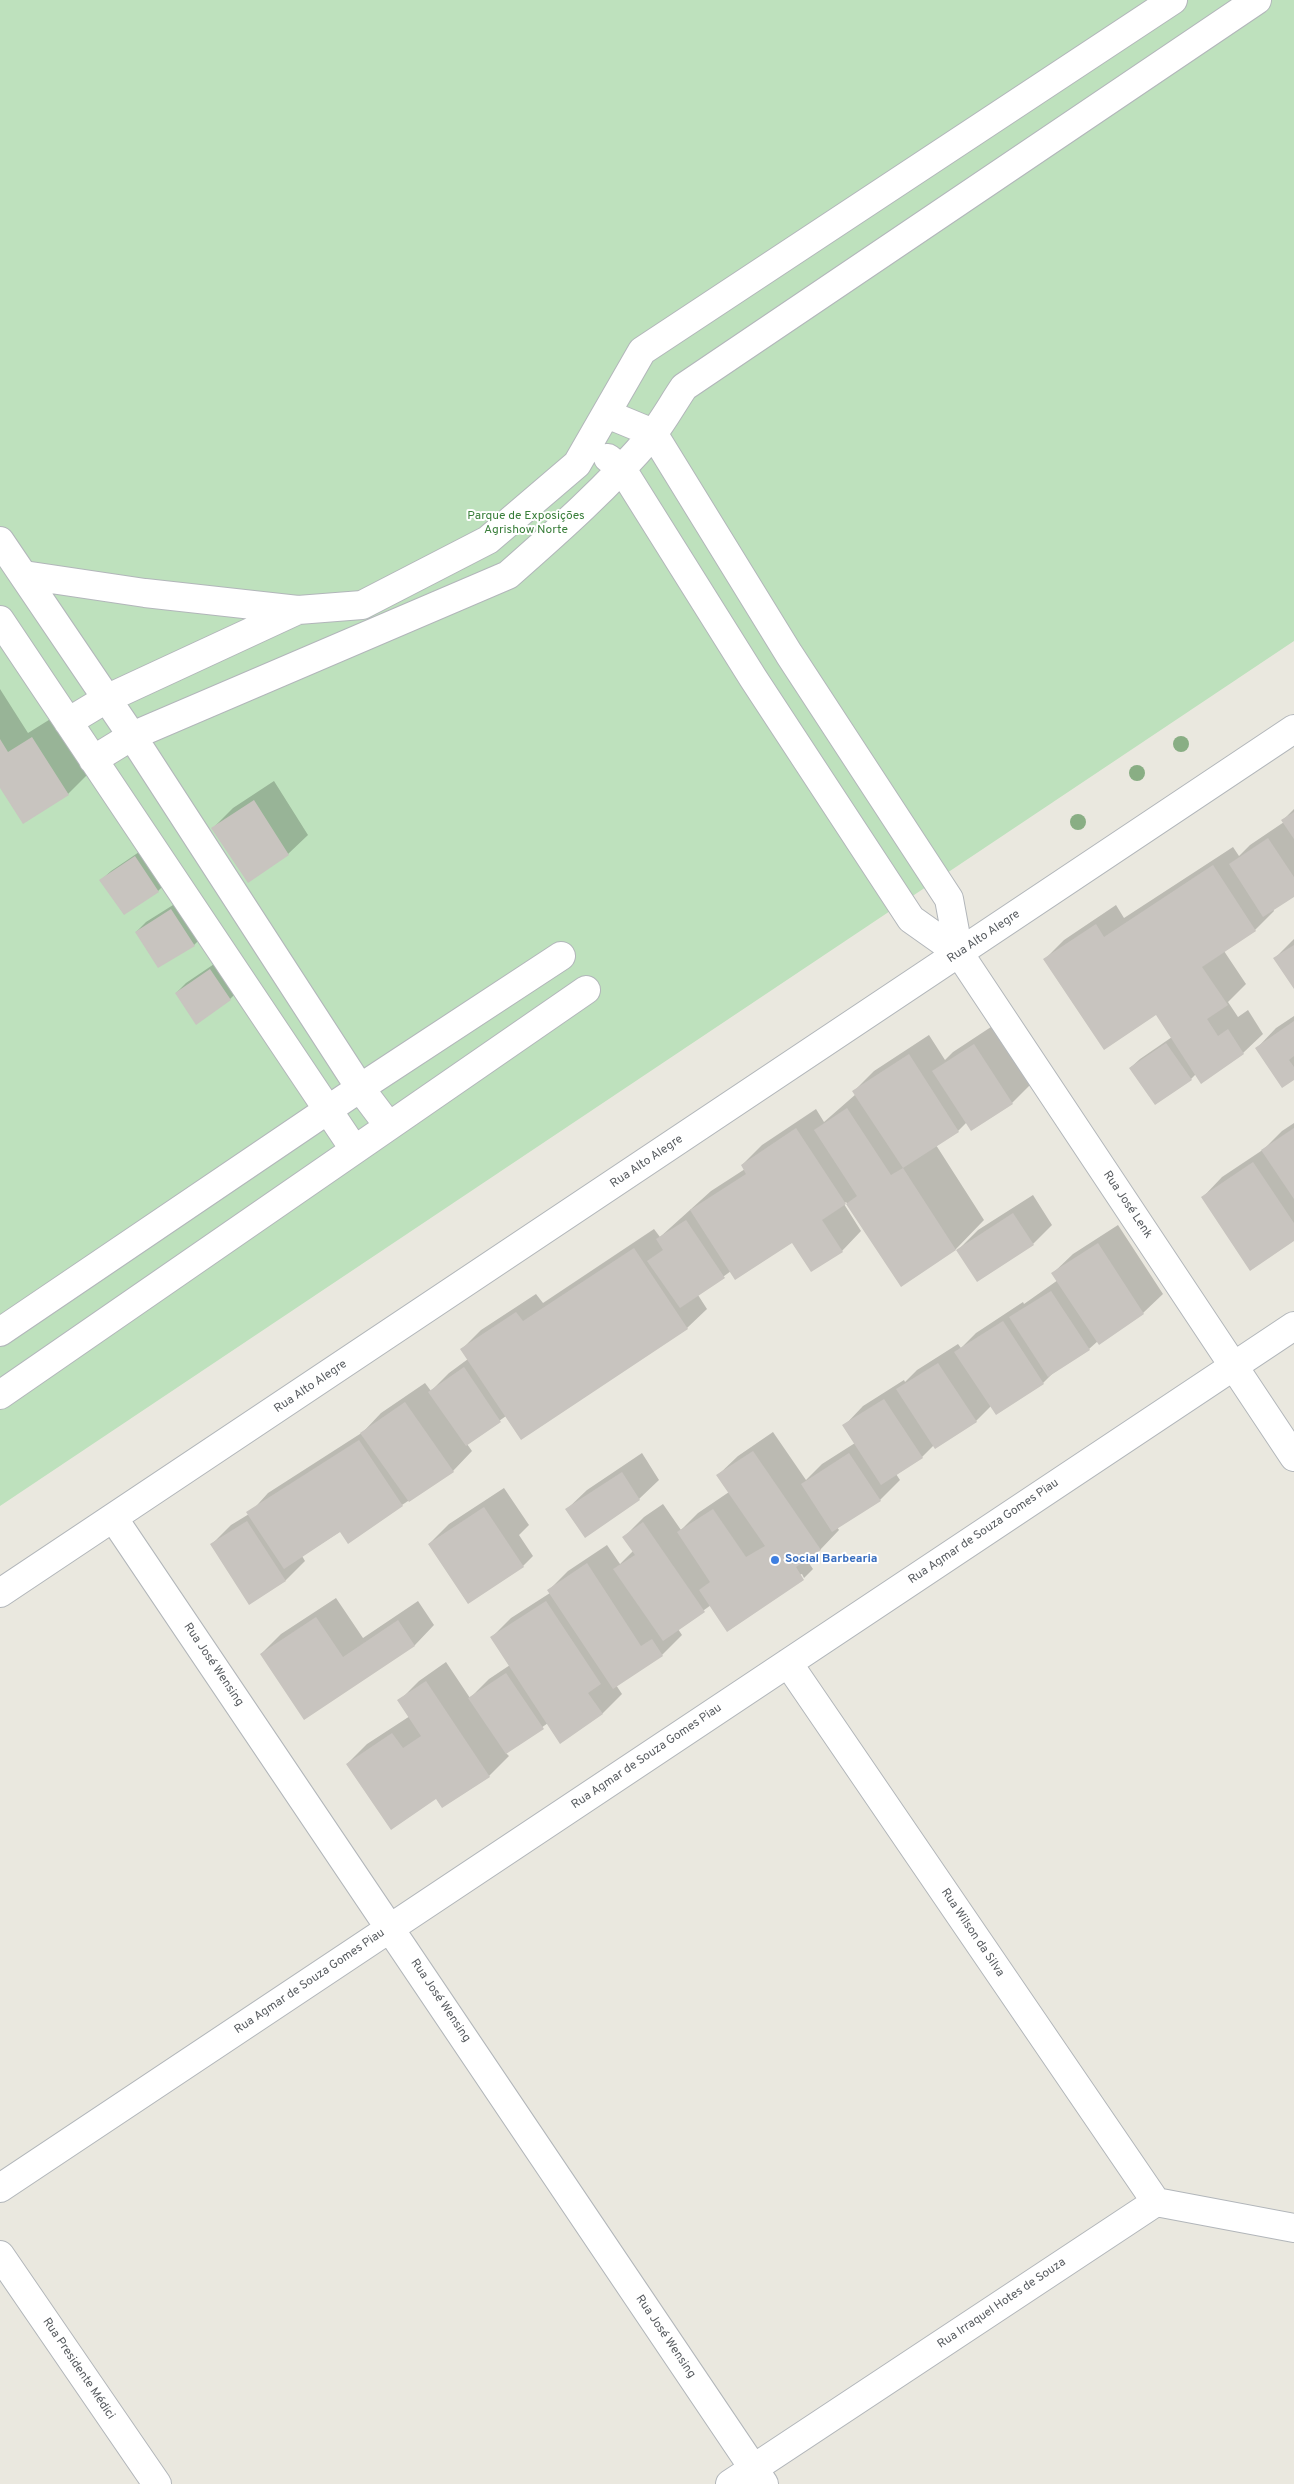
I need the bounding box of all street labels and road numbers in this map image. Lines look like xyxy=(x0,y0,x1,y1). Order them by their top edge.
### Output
street label: Rua Alto Alegre xyxy=(945,907,1023,967)
street label: Rua Alto Alegre xyxy=(608,1132,686,1192)
street label: Rua José Lenk xyxy=(1099,1169,1155,1241)
street label: Rua Alto Alegre xyxy=(272,1357,350,1417)
street label: Rua Agmar de Souza Gomes Piau xyxy=(906,1476,1062,1588)
street label: Rua José Wensing xyxy=(180,1621,246,1709)
street label: Rua Agmar de Souza Gomes Piau xyxy=(569,1701,725,1813)
street label: Rua Wilson da Silva xyxy=(937,1886,1007,1980)
street label: Rua Agmar de Souza Gomes Piau xyxy=(232,1926,388,2038)
street label: Rua José Wensing xyxy=(407,1957,473,2045)
street label: Rua Irraquel Hotes de Souza xyxy=(935,2256,1069,2352)
street label: Rua José Wensing xyxy=(632,2293,698,2381)
street label: Rua Presidente Médici xyxy=(39,2316,117,2422)

